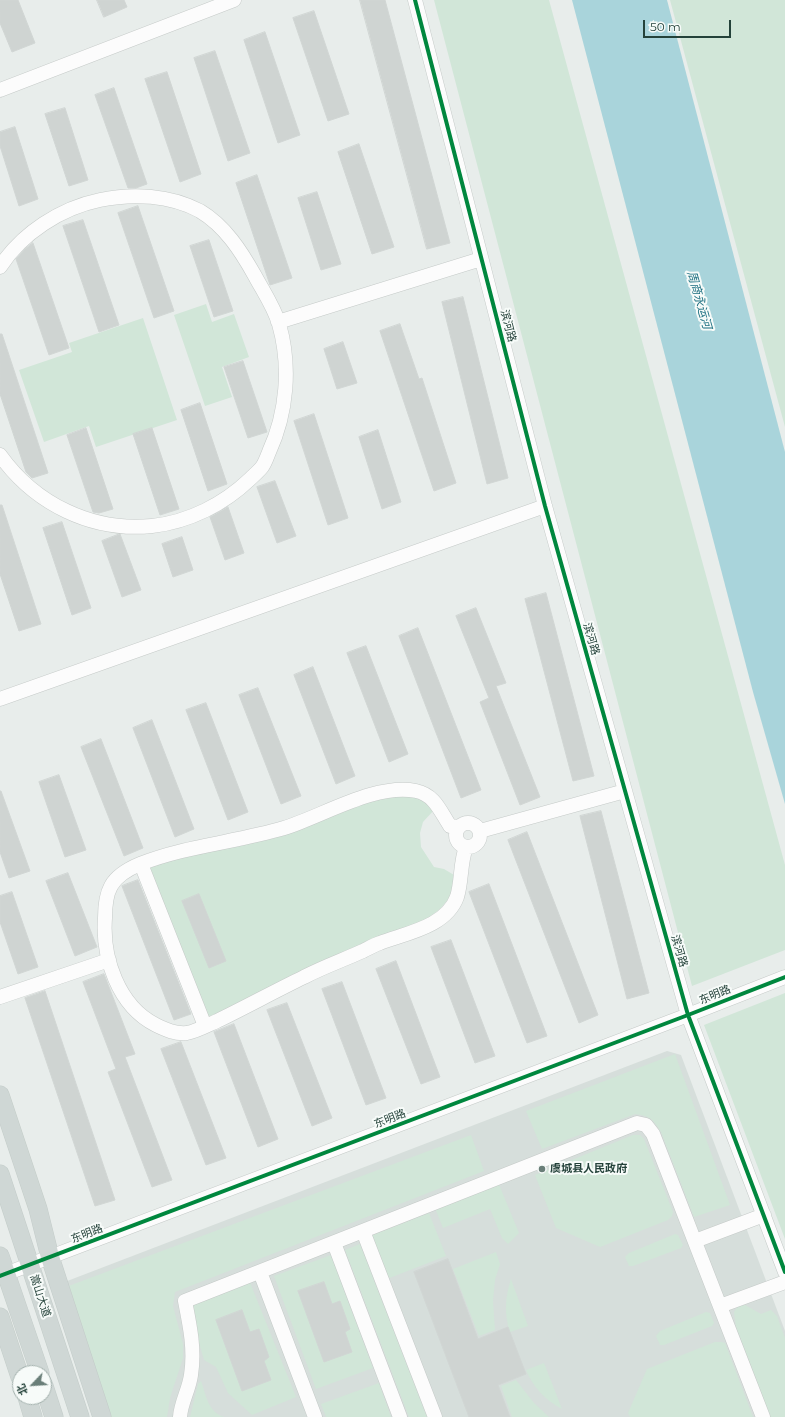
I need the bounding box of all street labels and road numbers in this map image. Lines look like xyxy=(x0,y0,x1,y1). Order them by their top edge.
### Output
street label: 滨河路 xyxy=(498,308,518,344)
street label: 滨河路 xyxy=(580,621,602,657)
street label: 滨河路 xyxy=(668,933,690,969)
street label: 东明路 xyxy=(697,983,733,1007)
street label: 东明路 xyxy=(372,1107,408,1131)
street label: 东明路 xyxy=(69,1222,105,1246)
street label: 嵩山大道 xyxy=(27,1273,53,1319)

